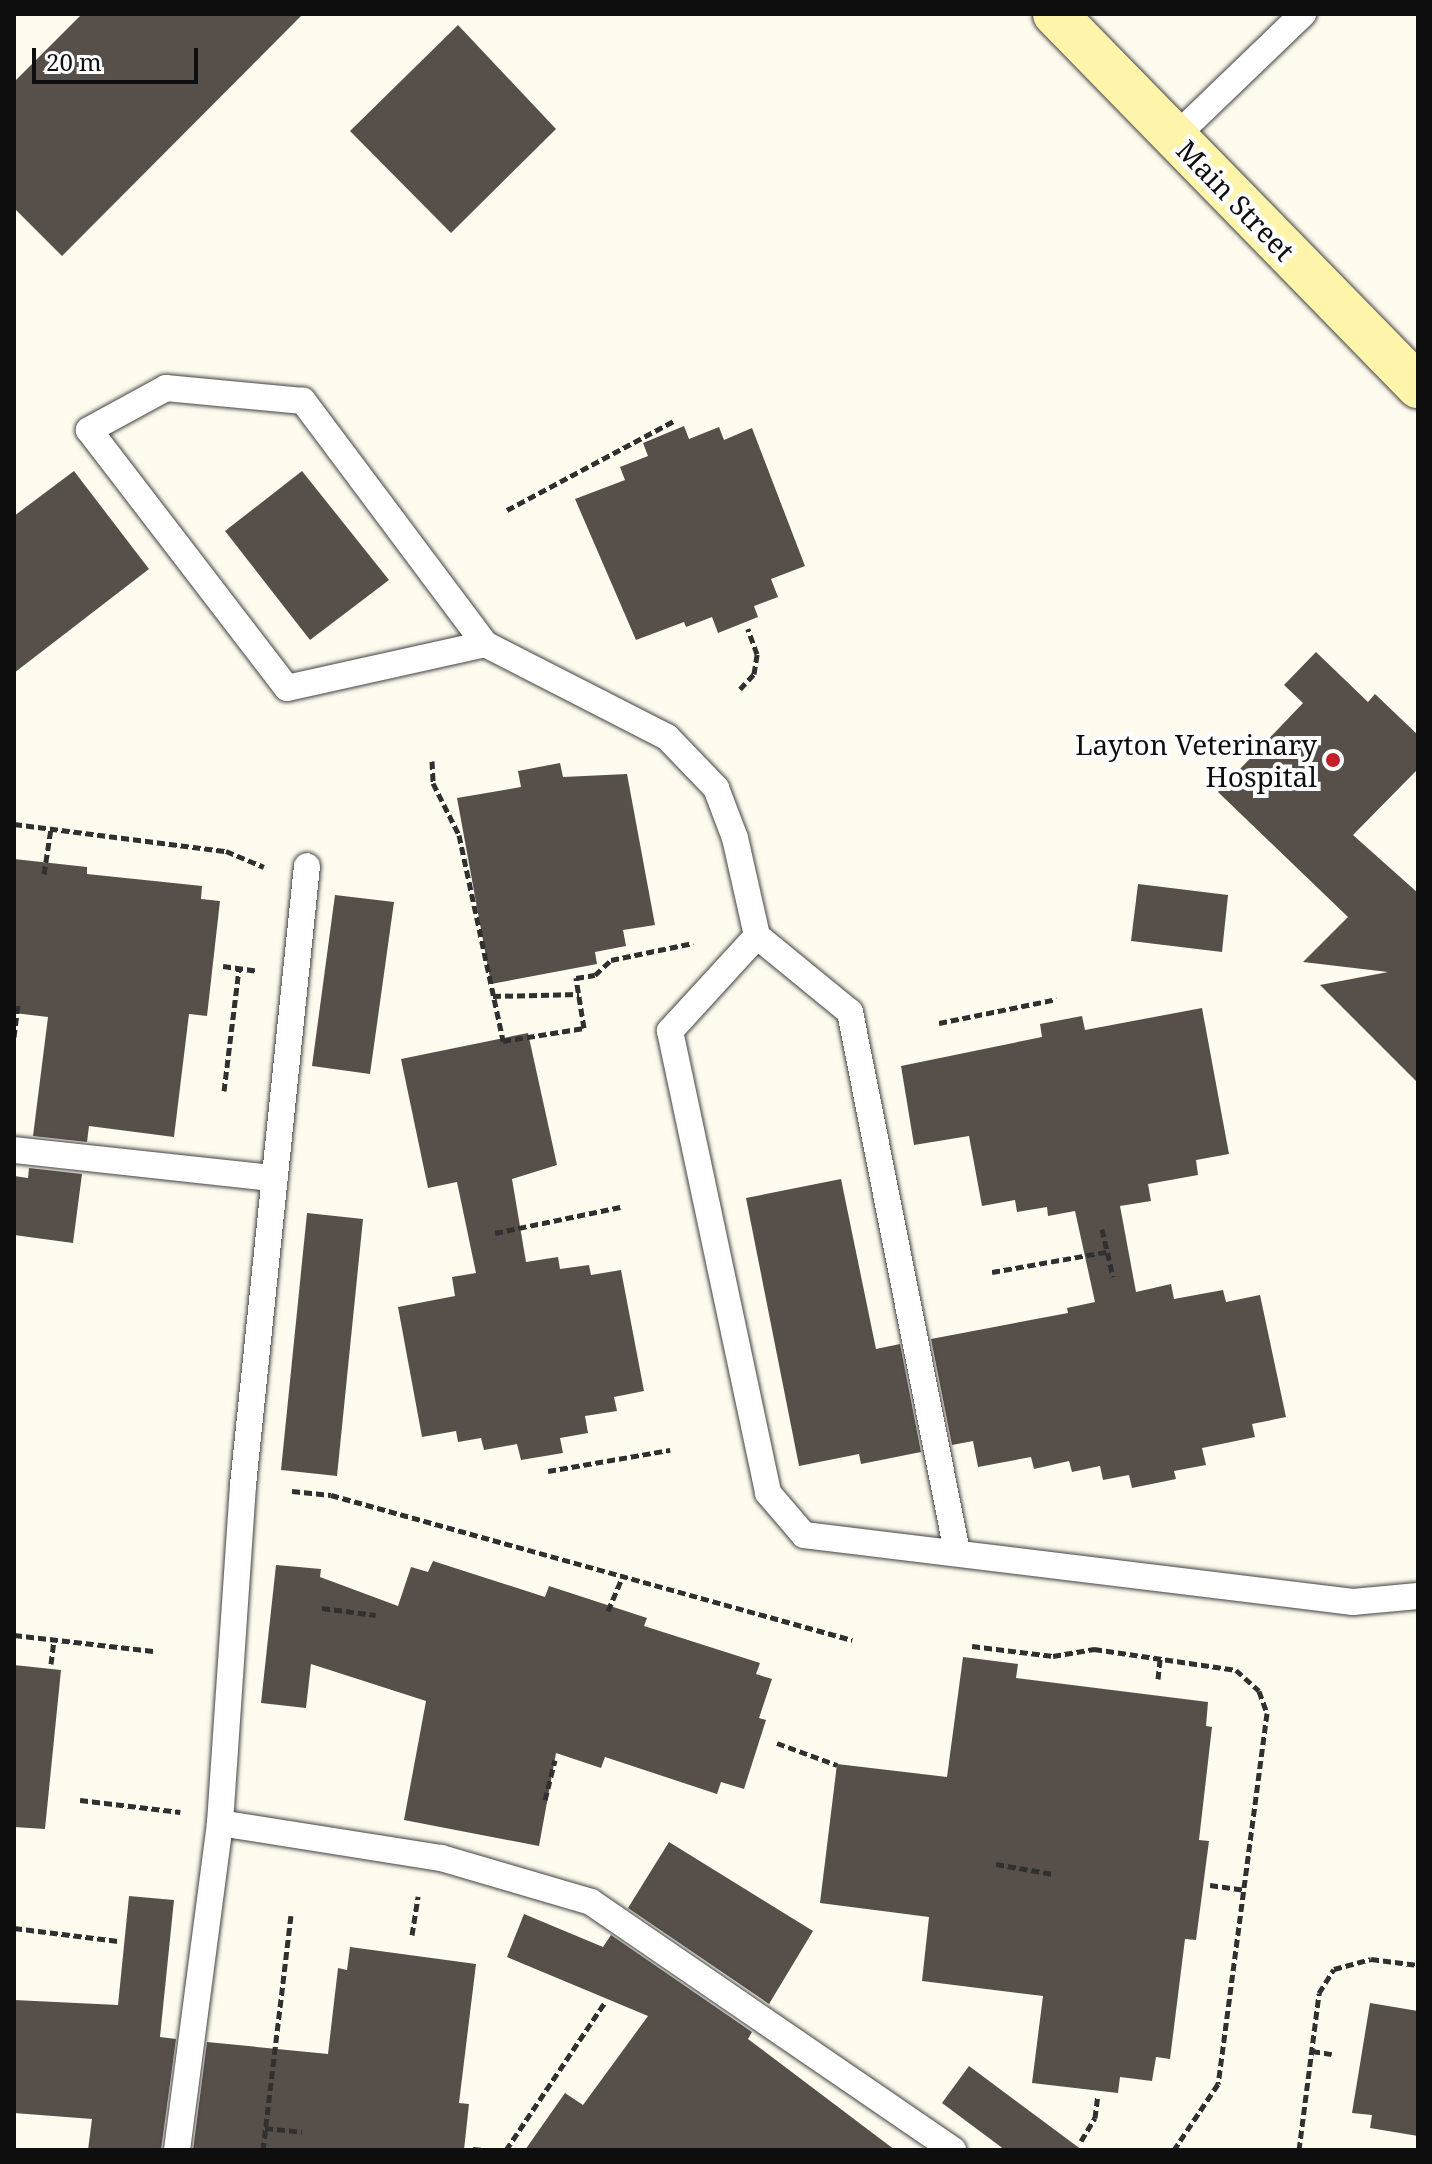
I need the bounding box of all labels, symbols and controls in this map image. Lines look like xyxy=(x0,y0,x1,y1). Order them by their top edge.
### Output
scale bar xyxy=(36,32,202,82)
text: 20 m xyxy=(46,45,102,78)
street label: Main Street xyxy=(1170,133,1302,267)
place label: Layton Veterinary Hospital xyxy=(1075,727,1317,793)
marker: Layton Veterinary Hospital xyxy=(1324,751,1342,769)

